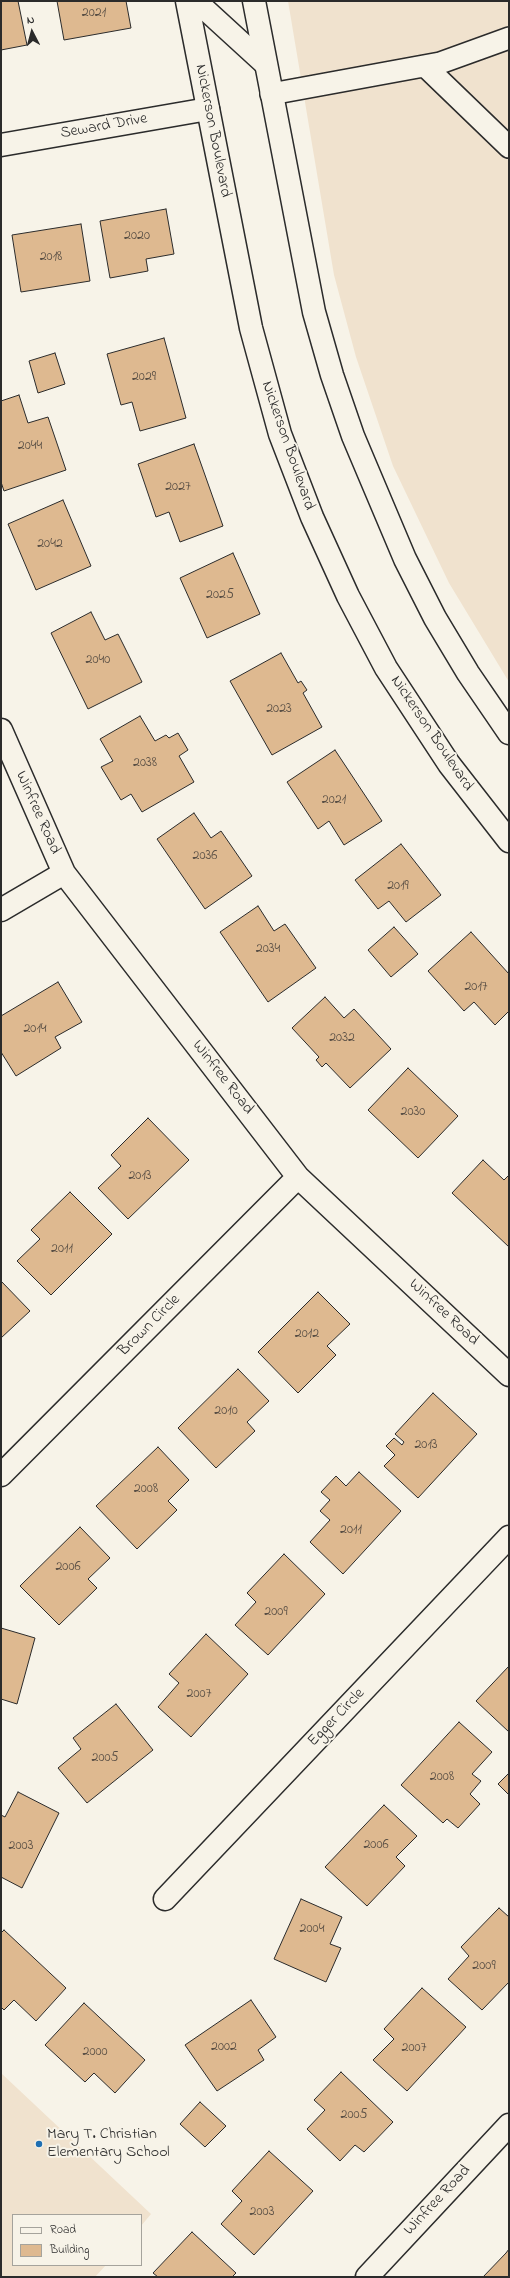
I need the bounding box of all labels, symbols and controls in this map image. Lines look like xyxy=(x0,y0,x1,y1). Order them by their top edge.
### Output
house number: 2021 xyxy=(82,6,106,22)
north arrow xyxy=(12,12,52,52)
text: N xyxy=(26,12,35,28)
street label: Nickerson Boulevard xyxy=(190,63,234,199)
street label: Seward Drive xyxy=(59,110,149,144)
house number: 2020 xyxy=(124,229,150,245)
house number: 2018 xyxy=(40,250,62,266)
house number: 2029 xyxy=(132,370,156,386)
street label: Nickerson Boulevard xyxy=(256,379,318,513)
house number: 2044 xyxy=(18,439,42,455)
house number: 2027 xyxy=(165,480,191,496)
house number: 2042 xyxy=(37,537,63,553)
house number: 2025 xyxy=(206,588,234,604)
house number: 2040 xyxy=(86,653,110,669)
street label: Nickerson Boulevard xyxy=(385,673,477,795)
house number: 2023 xyxy=(266,702,292,718)
house number: 2038 xyxy=(133,756,157,772)
street label: Winfree Road xyxy=(10,768,64,858)
house number: 2021 xyxy=(322,793,346,809)
house number: 2036 xyxy=(193,849,217,865)
house number: 2019 xyxy=(387,879,409,895)
house number: 2034 xyxy=(256,942,280,958)
house number: 2017 xyxy=(464,980,488,996)
house number: 2014 xyxy=(23,1022,47,1038)
house number: 2032 xyxy=(329,1031,355,1047)
street label: Winfree Road xyxy=(187,1037,257,1119)
house number: 2030 xyxy=(401,1105,425,1121)
house number: 2013 xyxy=(128,1169,152,1185)
house number: 2011 xyxy=(51,1242,73,1258)
street label: Winfree Road xyxy=(404,1276,482,1350)
street label: Brown Circle xyxy=(115,1291,185,1361)
house number: 2012 xyxy=(295,1327,319,1343)
house number: 2010 xyxy=(214,1404,238,1420)
house number: 2013 xyxy=(414,1438,438,1454)
house number: 2008 xyxy=(134,1482,158,1498)
house number: 2011 xyxy=(340,1523,362,1539)
house number: 2006 xyxy=(55,1560,81,1576)
house number: 2009 xyxy=(264,1605,288,1621)
street label: Egger Circle xyxy=(304,1685,370,1751)
house number: 2007 xyxy=(187,1687,211,1703)
house number: 2005 xyxy=(91,1751,119,1767)
house number: 2008 xyxy=(430,1770,454,1786)
house number: 2006 xyxy=(363,1838,389,1854)
house number: 2003 xyxy=(9,1839,33,1855)
house number: 2004 xyxy=(300,1922,324,1938)
house number: 2009 xyxy=(472,1959,496,1975)
house number: 2002 xyxy=(211,2040,237,2056)
house number: 2007 xyxy=(402,2041,426,2057)
house number: 2000 xyxy=(82,2045,108,2061)
house number: 2005 xyxy=(340,2108,368,2124)
place label: Mary T. Christian Elementary School xyxy=(47,2125,170,2163)
marker: Mary T. Christian Elementary School xyxy=(34,2139,44,2149)
street label: Winfree Road xyxy=(401,2162,475,2240)
house number: 2003 xyxy=(250,2205,274,2221)
legend xyxy=(12,2214,142,2266)
text: Road xyxy=(50,2221,76,2239)
text: Building xyxy=(50,2241,89,2259)

